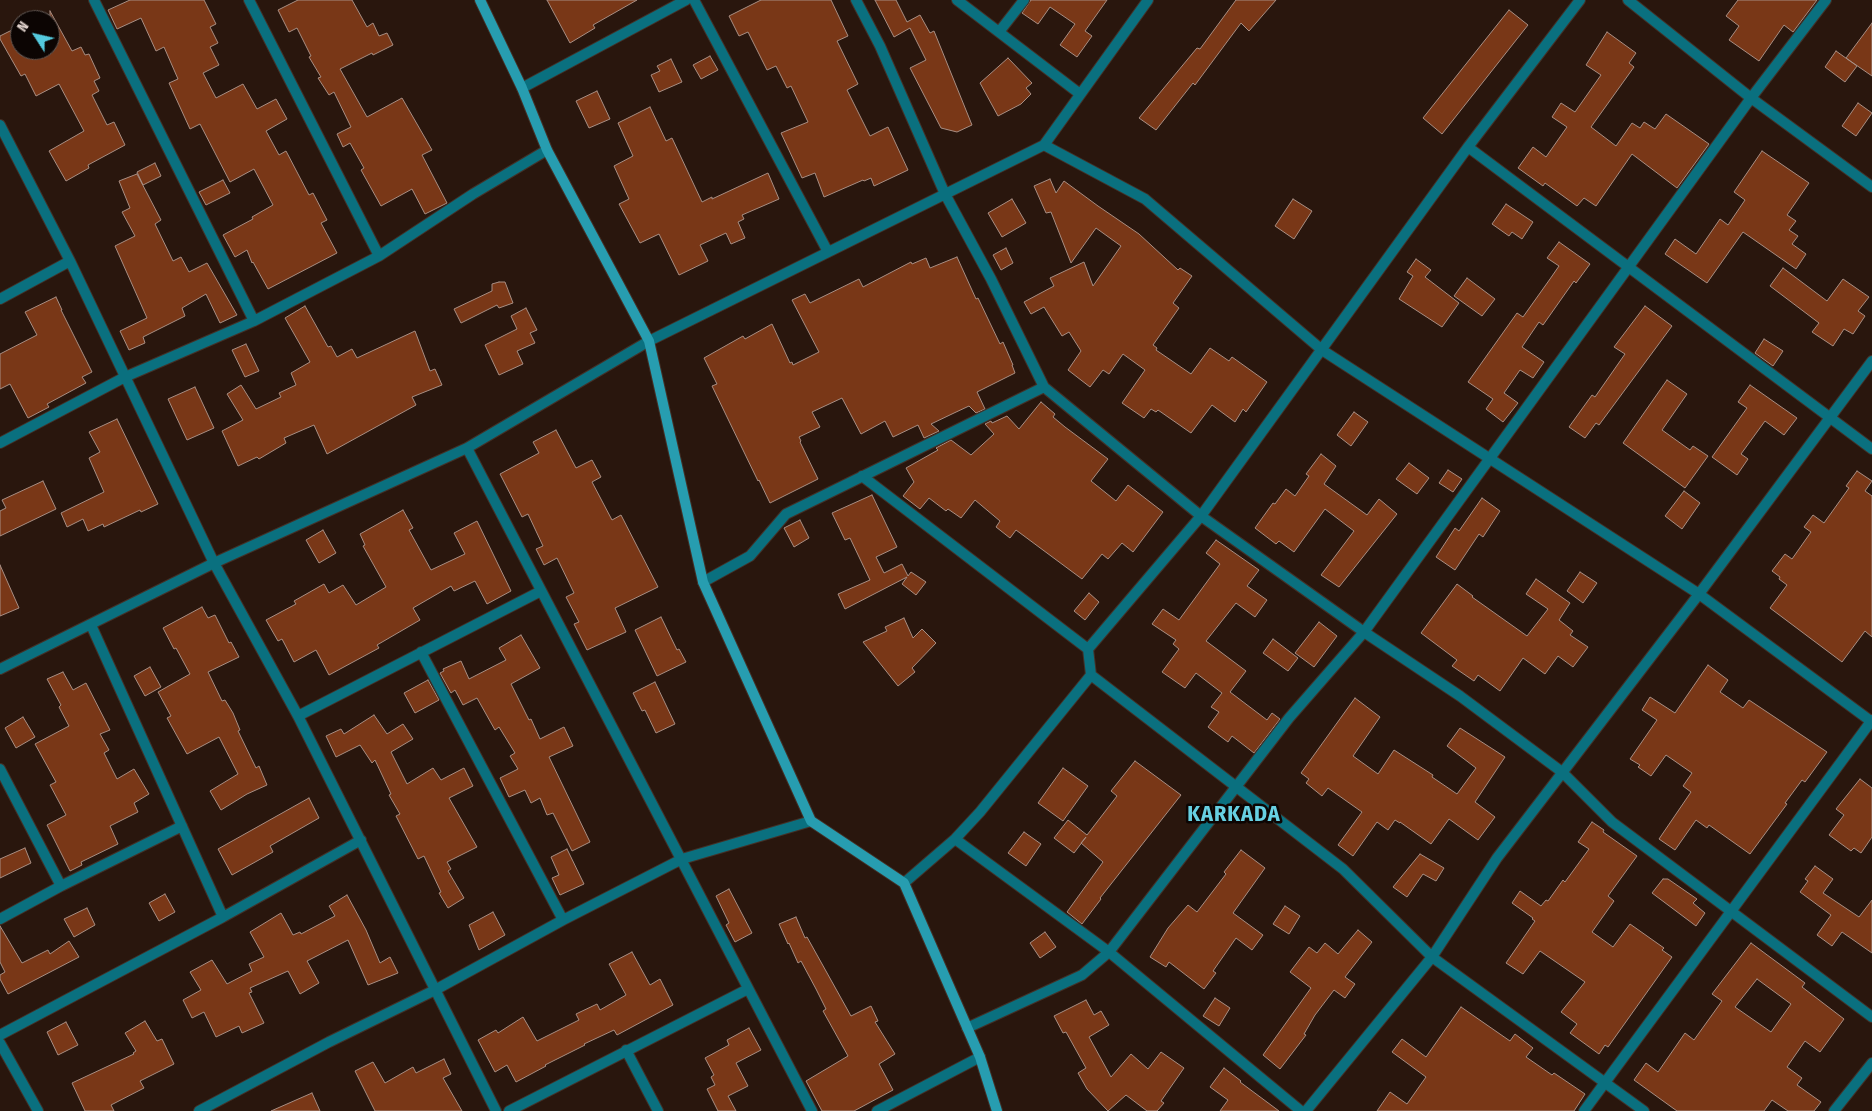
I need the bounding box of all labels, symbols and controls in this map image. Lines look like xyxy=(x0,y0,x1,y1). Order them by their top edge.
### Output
north arrow xyxy=(10,10,60,60)
text: N xyxy=(14,18,32,35)
district label: KARKADA xyxy=(1186,802,1282,828)

